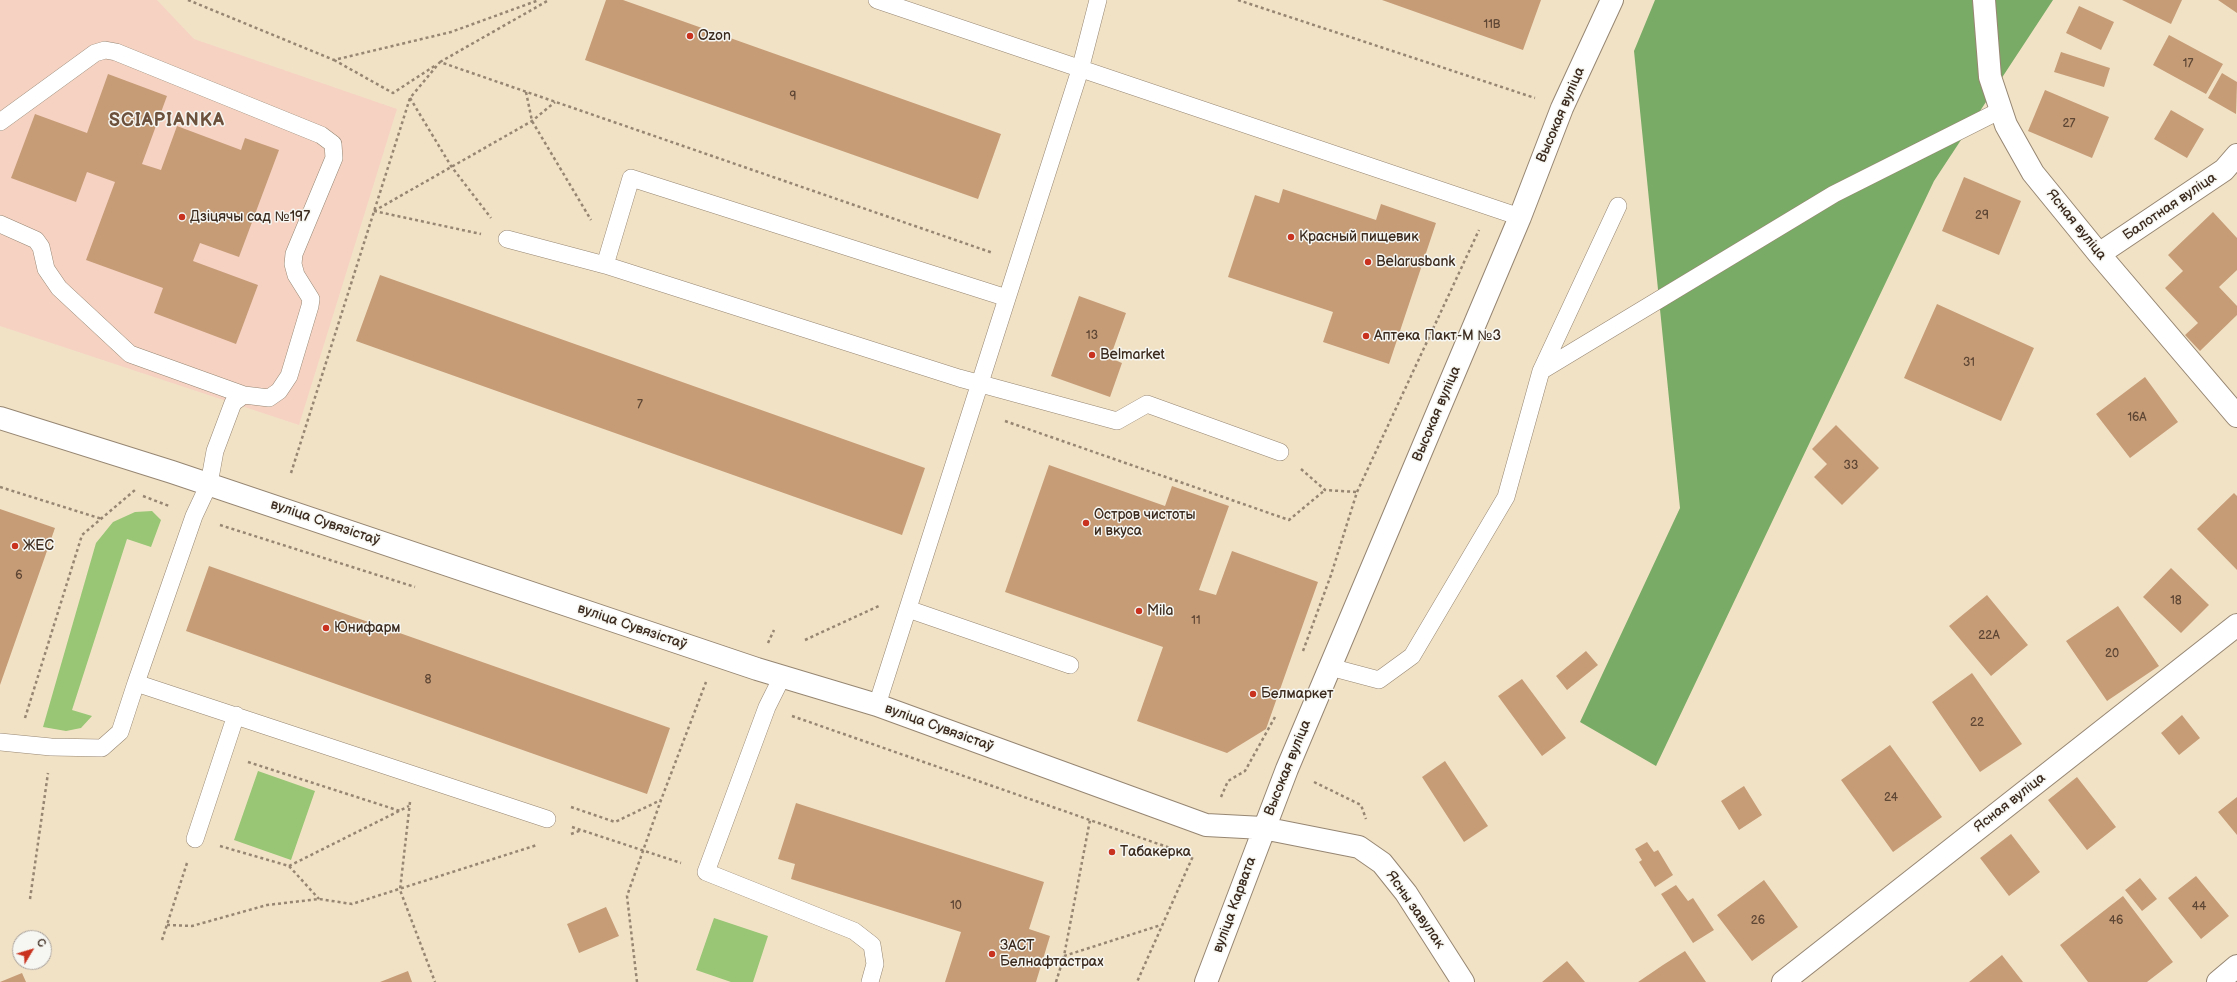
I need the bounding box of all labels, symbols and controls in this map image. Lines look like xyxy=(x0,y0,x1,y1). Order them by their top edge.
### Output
house number: 11В xyxy=(1484,18,1500,32)
place label: Ozon xyxy=(698,28,731,44)
marker: Ozon xyxy=(685,31,695,41)
house number: 17 xyxy=(2183,57,2193,71)
street label: Высокая вуліца xyxy=(1533,65,1589,165)
house number: 9 xyxy=(790,90,796,104)
district label: SCIAPIANKA xyxy=(109,110,225,132)
house number: 27 xyxy=(2063,117,2075,131)
street label: Балотная вуліца xyxy=(2120,170,2220,244)
street label: Ясная вуліца xyxy=(2042,186,2110,264)
place label: Дзіцячы сад №197 xyxy=(190,209,310,225)
house number: 29 xyxy=(1975,209,1989,223)
marker: Дзіцячы сад №197 xyxy=(177,212,187,222)
place label: Красный пищевик xyxy=(1299,229,1419,245)
marker: Красный пищевик xyxy=(1286,232,1296,242)
place label: Belarusbank xyxy=(1376,254,1455,270)
marker: Belarusbank xyxy=(1363,257,1373,267)
place label: Аптека Пакт-М №3 xyxy=(1374,328,1501,344)
house number: 13 xyxy=(1086,329,1098,343)
marker: Аптека Пакт-М №3 xyxy=(1361,331,1371,341)
place label: Belmarket xyxy=(1100,347,1165,363)
marker: Belmarket xyxy=(1087,350,1097,360)
house number: 31 xyxy=(1963,356,1975,370)
street label: Высокая вуліца xyxy=(1409,364,1465,464)
house number: 7 xyxy=(637,398,643,412)
house number: 16А xyxy=(2127,411,2147,425)
house number: 33 xyxy=(1844,459,1858,473)
street label: вуліца Сувязістаў xyxy=(268,496,382,550)
place label: Остров чистоты и вкуса xyxy=(1094,507,1196,540)
marker: Остров чистоты и вкуса xyxy=(1081,518,1091,528)
place label: ЖЕС xyxy=(23,538,54,554)
marker: ЖЕС xyxy=(10,541,20,551)
house number: 6 xyxy=(15,569,23,583)
house number: 18 xyxy=(2170,594,2182,608)
street label: вуліца Сувязістаў xyxy=(575,600,689,654)
place label: Mila xyxy=(1147,603,1173,619)
marker: Mila xyxy=(1134,606,1144,616)
house number: 11 xyxy=(1191,614,1201,628)
place label: Юнифарм xyxy=(334,620,401,636)
marker: Юнифарм xyxy=(321,623,331,633)
house number: 22А xyxy=(1978,629,2000,643)
house number: 20 xyxy=(2105,647,2119,661)
house number: 8 xyxy=(425,673,431,687)
place label: Белмаркет xyxy=(1261,686,1334,702)
marker: Белмаркет xyxy=(1248,689,1258,699)
street label: вуліца Сувязістаў xyxy=(882,701,996,755)
house number: 22 xyxy=(1970,716,1984,730)
street label: Высокая вуліца xyxy=(1261,718,1315,818)
street label: Ясная вуліца xyxy=(1971,770,2049,836)
house number: 24 xyxy=(1884,791,1898,805)
place label: Табакерка xyxy=(1120,844,1191,860)
marker: Табакерка xyxy=(1107,847,1117,857)
street label: вуліца Карвата xyxy=(1210,855,1260,955)
street label: Ясны завулак xyxy=(1382,868,1448,952)
house number: 10 xyxy=(950,899,962,913)
house number: 44 xyxy=(2192,900,2206,914)
house number: 26 xyxy=(1751,914,1765,928)
house number: 46 xyxy=(2109,914,2123,928)
north arrow xyxy=(12,930,52,970)
text: С xyxy=(34,936,49,950)
place label: ЗАСТ Белнафтастрах xyxy=(1000,938,1103,970)
marker: ЗАСТ Белнафтастрах xyxy=(987,949,997,959)

